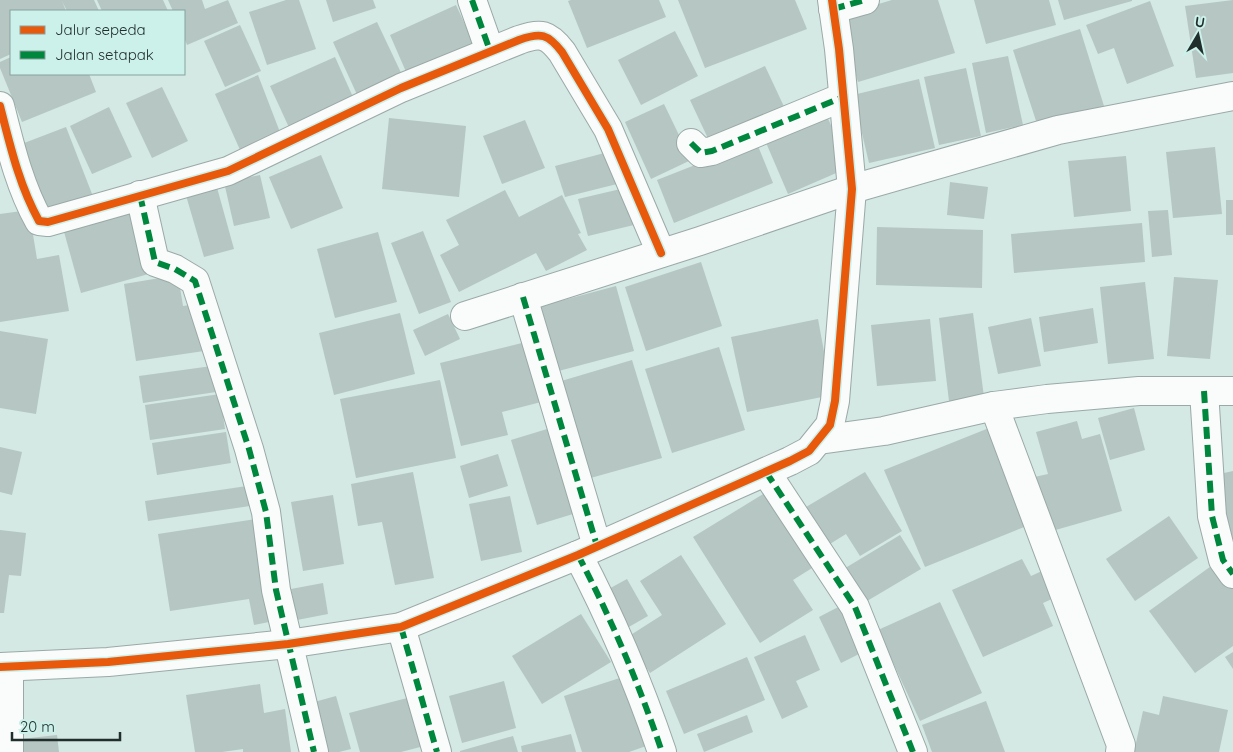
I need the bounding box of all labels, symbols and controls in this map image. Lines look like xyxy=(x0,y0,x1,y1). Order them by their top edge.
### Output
legend xyxy=(10,10,185,75)
north arrow xyxy=(1173,10,1223,60)
text: U xyxy=(1194,12,1206,32)
text: Jalur sepeda xyxy=(55,20,146,39)
text: Jalan setapak xyxy=(55,45,154,64)
scale bar xyxy=(12,710,120,742)
text: 20 m xyxy=(20,717,55,736)

